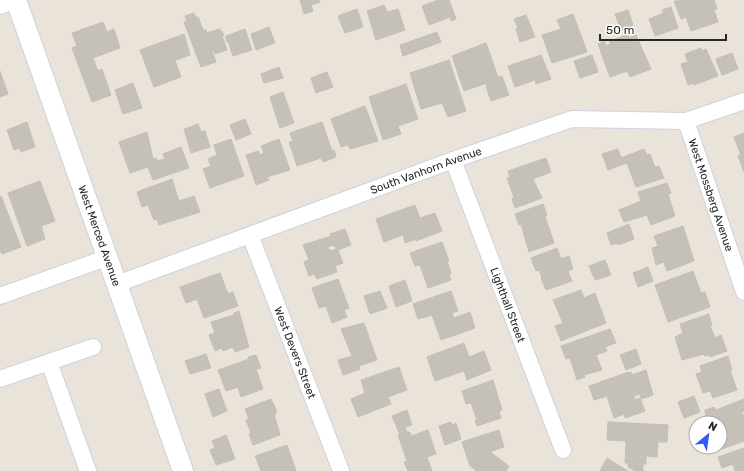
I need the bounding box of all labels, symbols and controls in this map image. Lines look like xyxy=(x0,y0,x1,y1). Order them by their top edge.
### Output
scale bar xyxy=(600,16,726,42)
text: 50 m xyxy=(606,23,634,37)
street label: West Mossberg Avenue xyxy=(685,137,736,253)
street label: South Vanhorn Avenue xyxy=(368,145,483,197)
street label: West Merced Avenue xyxy=(75,184,123,288)
street label: Lighthall Street xyxy=(487,266,528,345)
street label: West Devers Street xyxy=(271,305,319,401)
north arrow xyxy=(688,415,728,455)
text: N xyxy=(706,419,719,434)

